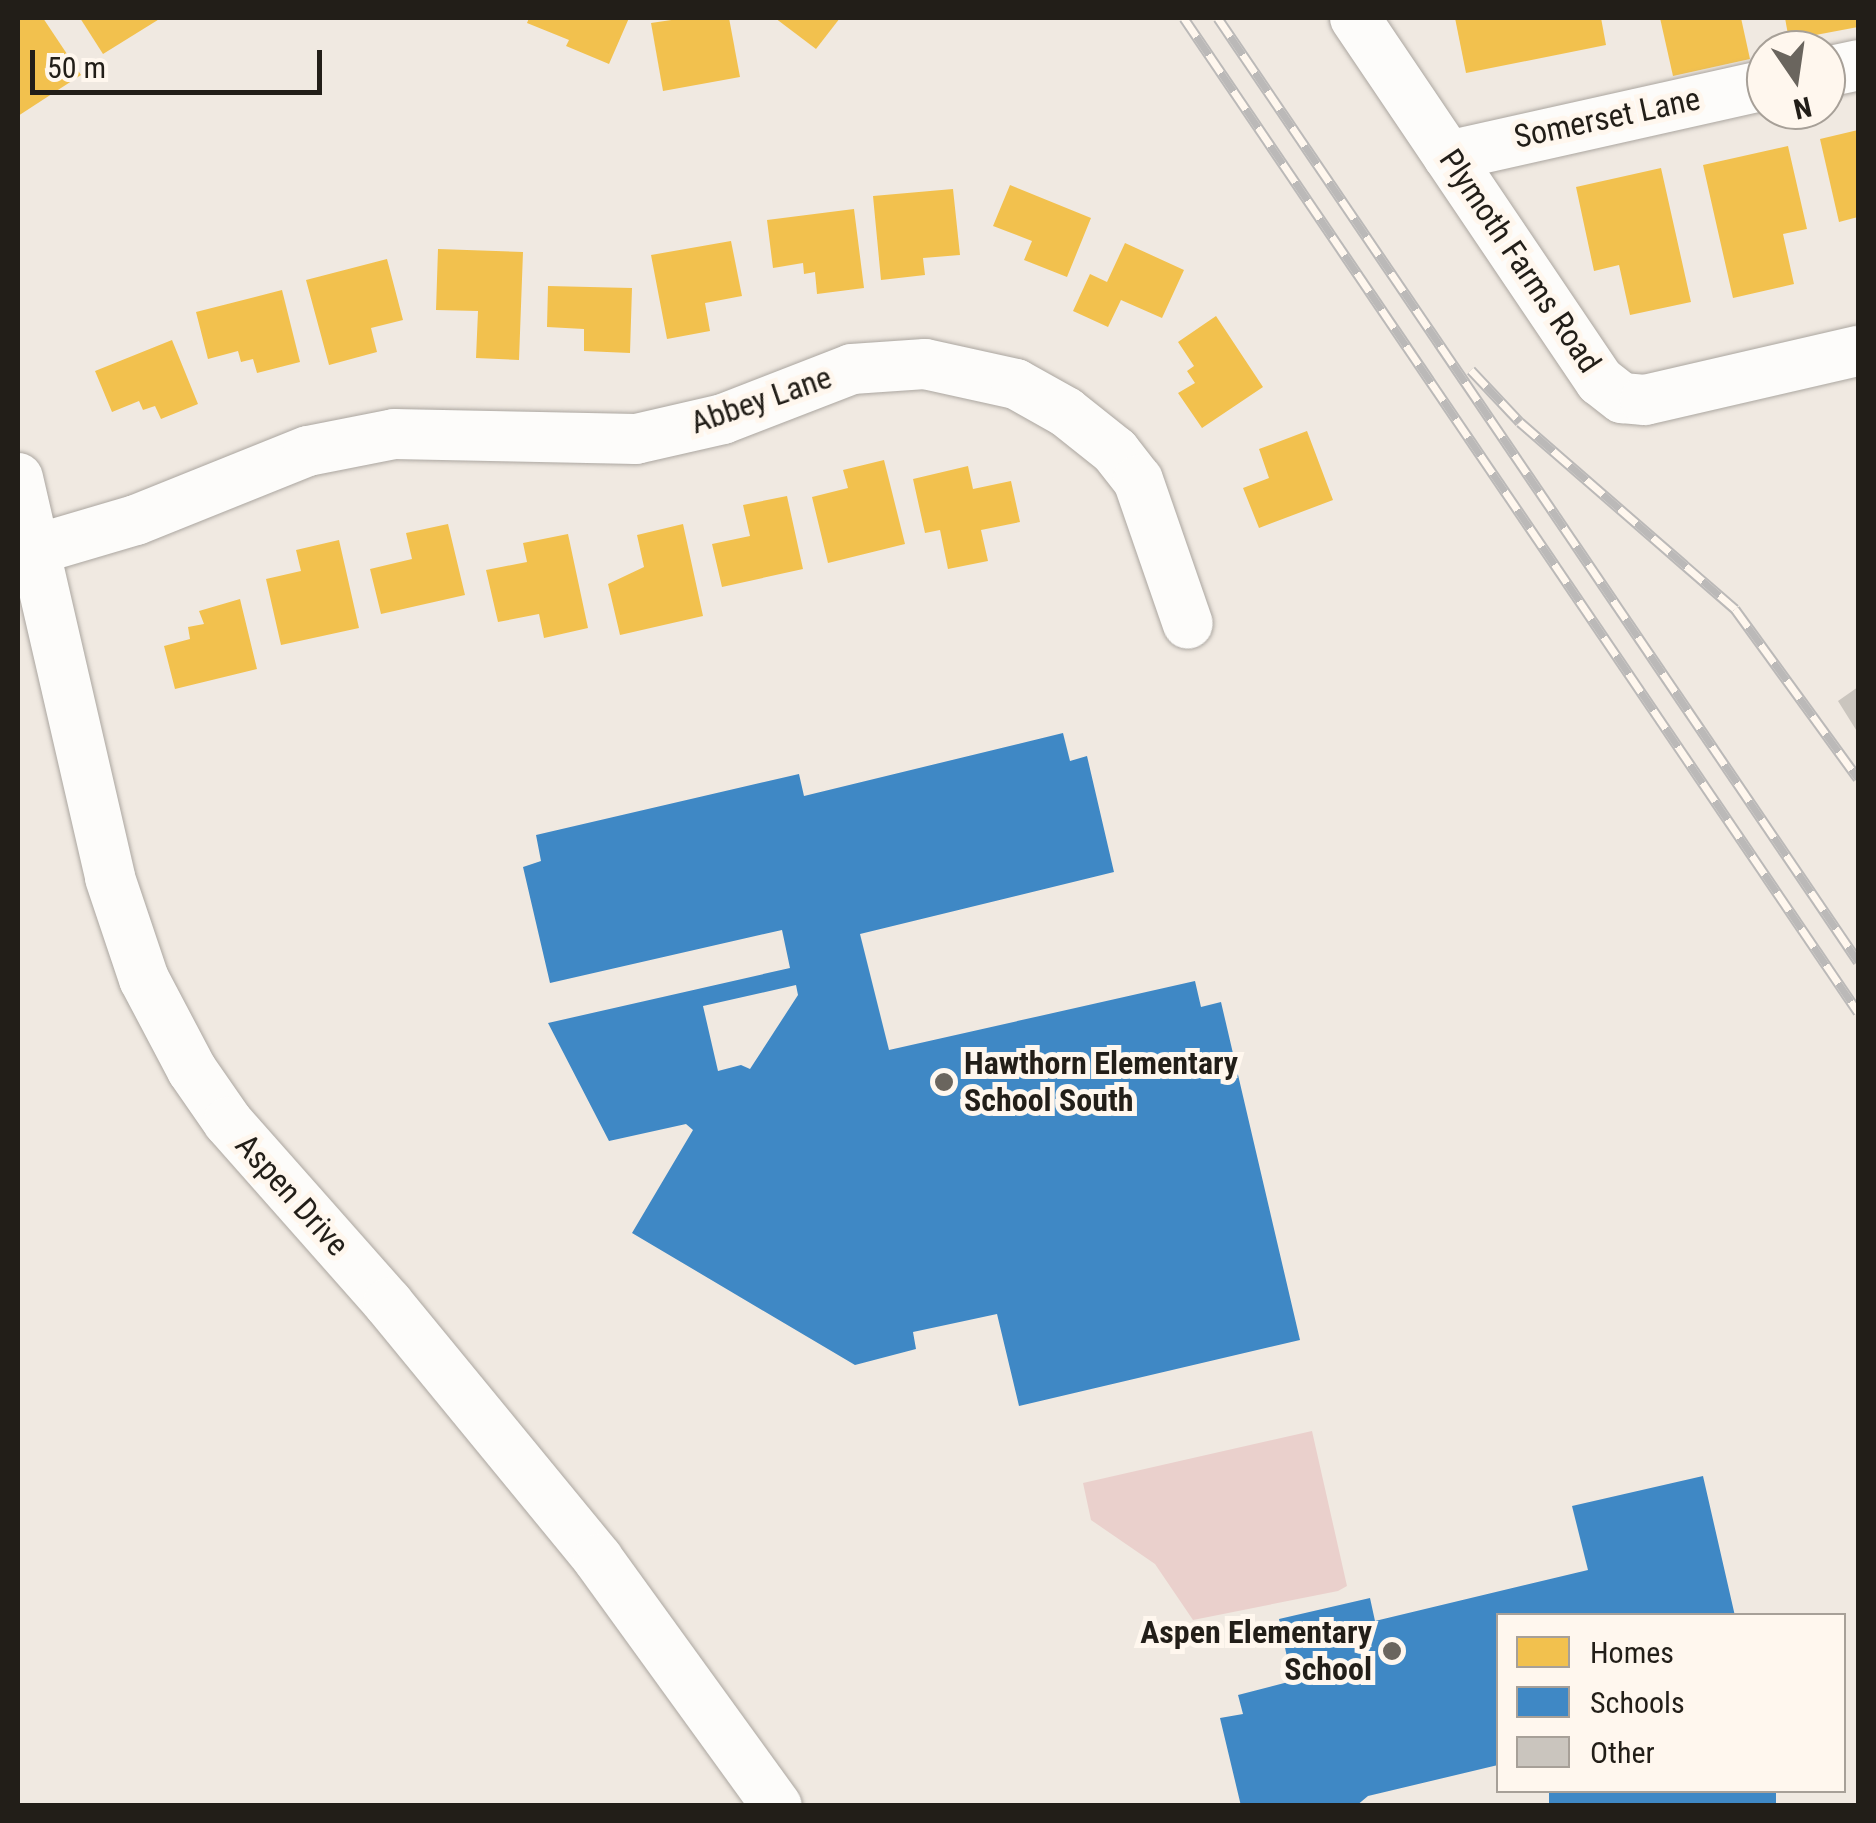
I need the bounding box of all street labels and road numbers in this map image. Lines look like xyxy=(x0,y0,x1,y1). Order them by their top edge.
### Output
street label: Somerset Lane xyxy=(1511,80,1703,156)
street label: Plymoth Farms Road xyxy=(1431,142,1609,380)
street label: Abbey Lane xyxy=(685,358,837,442)
street label: Aspen Drive xyxy=(227,1126,357,1264)

